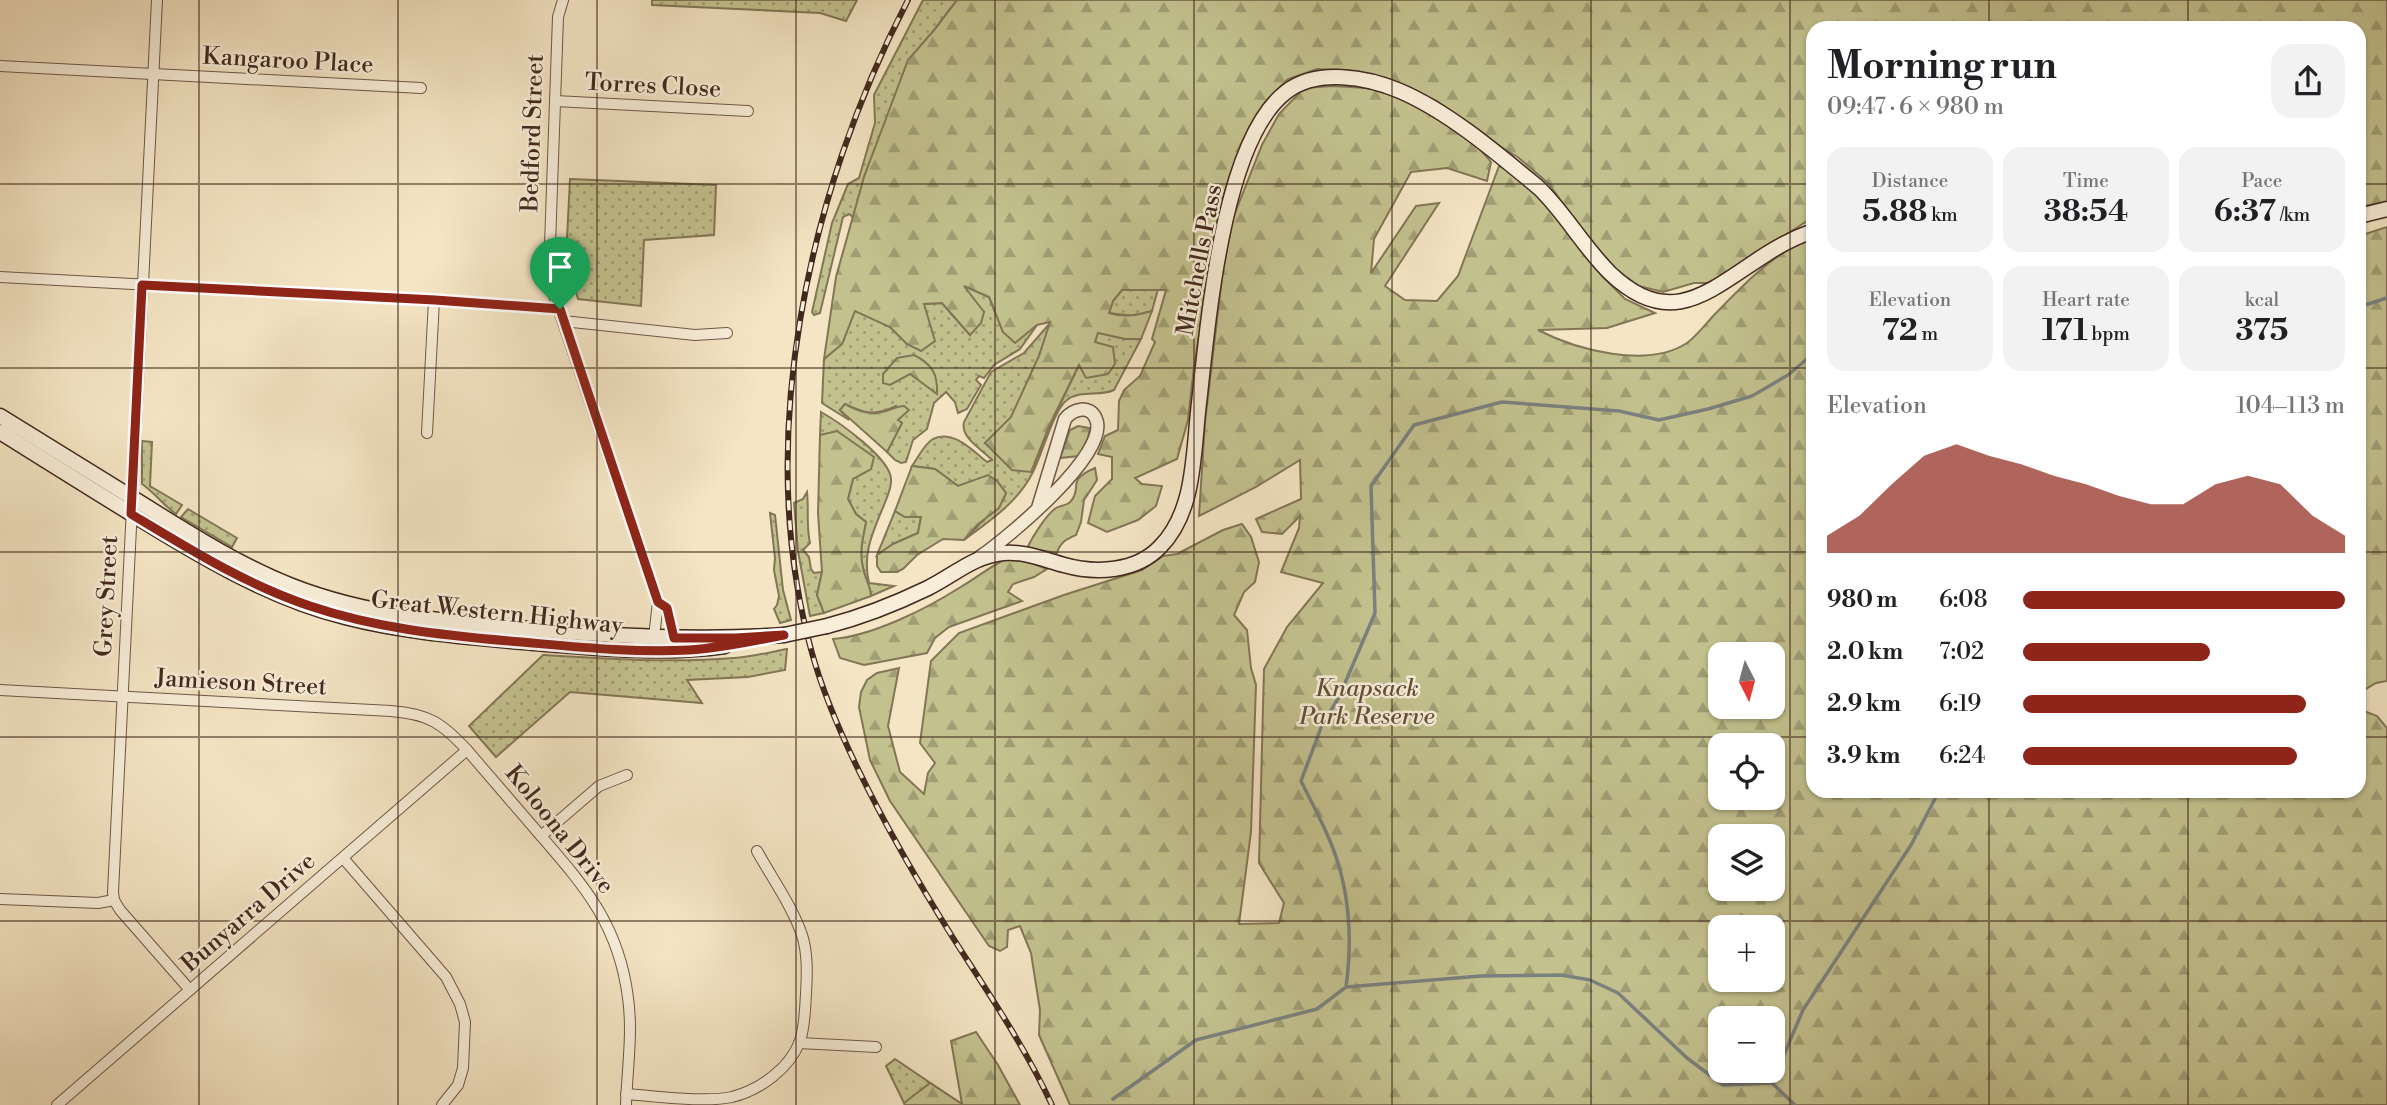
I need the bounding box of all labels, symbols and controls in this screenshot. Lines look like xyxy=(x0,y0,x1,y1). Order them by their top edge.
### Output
street label: Kangaroo Place xyxy=(202,42,374,80)
text: Morning run xyxy=(1827,43,2057,90)
button: share xyxy=(2271,44,2345,118)
street label: Bedford Street xyxy=(515,53,551,214)
street label: Torres Close xyxy=(584,67,722,105)
text: 09:47 · 6 × 980 m xyxy=(1827,93,2004,121)
text: Distance xyxy=(1872,169,1948,193)
text: Time xyxy=(2063,169,2109,193)
text: Pace xyxy=(2242,169,2282,193)
street label: Mitchells Pass xyxy=(1171,182,1229,338)
text: 5.88 xyxy=(1862,193,1927,231)
text: 38:54 xyxy=(2044,193,2128,231)
text: 6:37 xyxy=(2214,193,2276,231)
text: km xyxy=(1927,203,1958,227)
text: /km xyxy=(2276,203,2310,227)
pin xyxy=(530,237,590,309)
icon: arrive xyxy=(541,248,579,286)
text: Elevation xyxy=(1869,288,1951,312)
text: Heart rate xyxy=(2042,288,2130,312)
text: kcal xyxy=(2245,288,2279,312)
text: 72 xyxy=(1882,312,1918,350)
text: 171 xyxy=(2042,312,2088,350)
text: 375 xyxy=(2236,312,2288,350)
text: m xyxy=(1918,322,1938,346)
text: bpm xyxy=(2088,322,2130,346)
text: Elevation xyxy=(1827,392,1927,420)
text: 104–113 m xyxy=(2236,392,2345,420)
street label: Grey Street xyxy=(89,534,125,658)
street label: Great Western Highway xyxy=(369,585,625,641)
text: 980 m xyxy=(1827,586,1897,614)
text: 6:08 xyxy=(1939,586,1987,614)
text: 2.0 km xyxy=(1827,638,1903,666)
text: 7:02 xyxy=(1939,638,1984,666)
north arrow xyxy=(1708,642,1785,719)
map controls xyxy=(1708,642,1785,1083)
street label: Jamieson Street xyxy=(153,663,328,703)
park label: Knapsack Park Reserve xyxy=(1298,674,1435,732)
text: 2.9 km xyxy=(1827,690,1901,718)
text: 6:19 xyxy=(1939,690,1981,718)
button: locate xyxy=(1708,733,1785,810)
text: 3.9 km xyxy=(1827,742,1900,770)
text: 6:24 xyxy=(1939,742,1985,770)
street label: Koloona Drive xyxy=(498,759,620,900)
button: layers xyxy=(1708,824,1785,901)
street label: Bunyarra Drive xyxy=(175,846,322,980)
button: + xyxy=(1708,915,1785,992)
button: − xyxy=(1708,1006,1785,1083)

